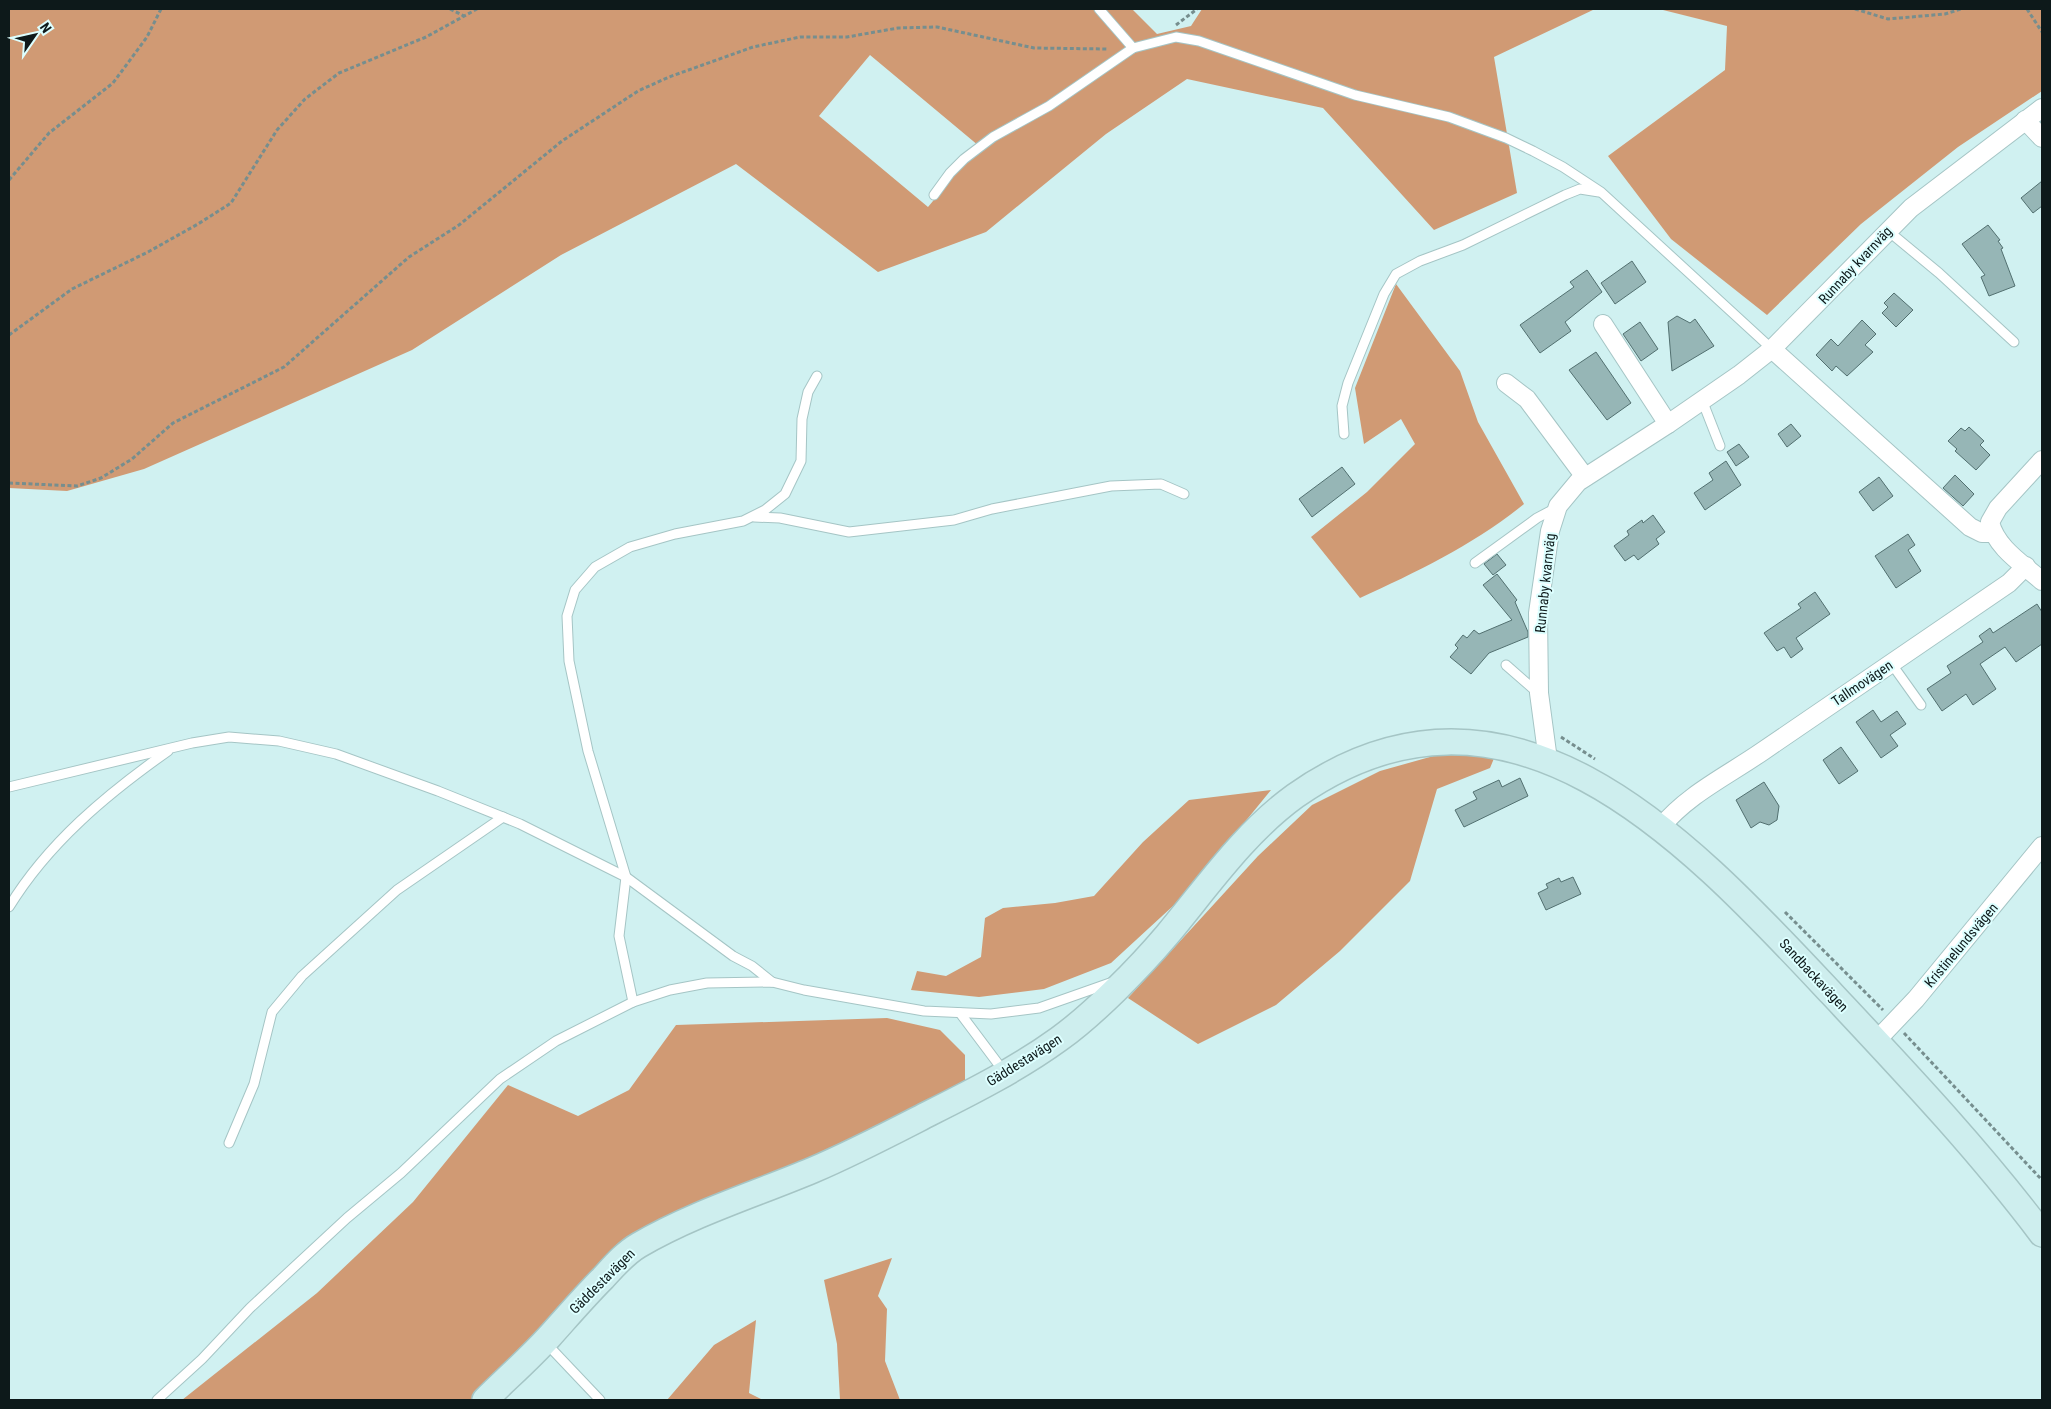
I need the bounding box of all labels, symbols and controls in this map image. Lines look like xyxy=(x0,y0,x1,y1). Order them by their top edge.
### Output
north arrow xyxy=(10,10,60,60)
text: N xyxy=(37,20,55,36)
street label: Runnaby kvarnväg xyxy=(1815,223,1895,307)
street label: Runnaby kvarnväg xyxy=(1532,533,1558,633)
street label: Tallmovägen xyxy=(1829,657,1895,709)
street label: Kristinelundsvägen xyxy=(1921,900,2001,990)
street label: Sandbackavägen xyxy=(1776,935,1852,1015)
street label: Gäddestavägen xyxy=(984,1031,1064,1089)
street label: Gäddestavägen xyxy=(566,1245,638,1317)

